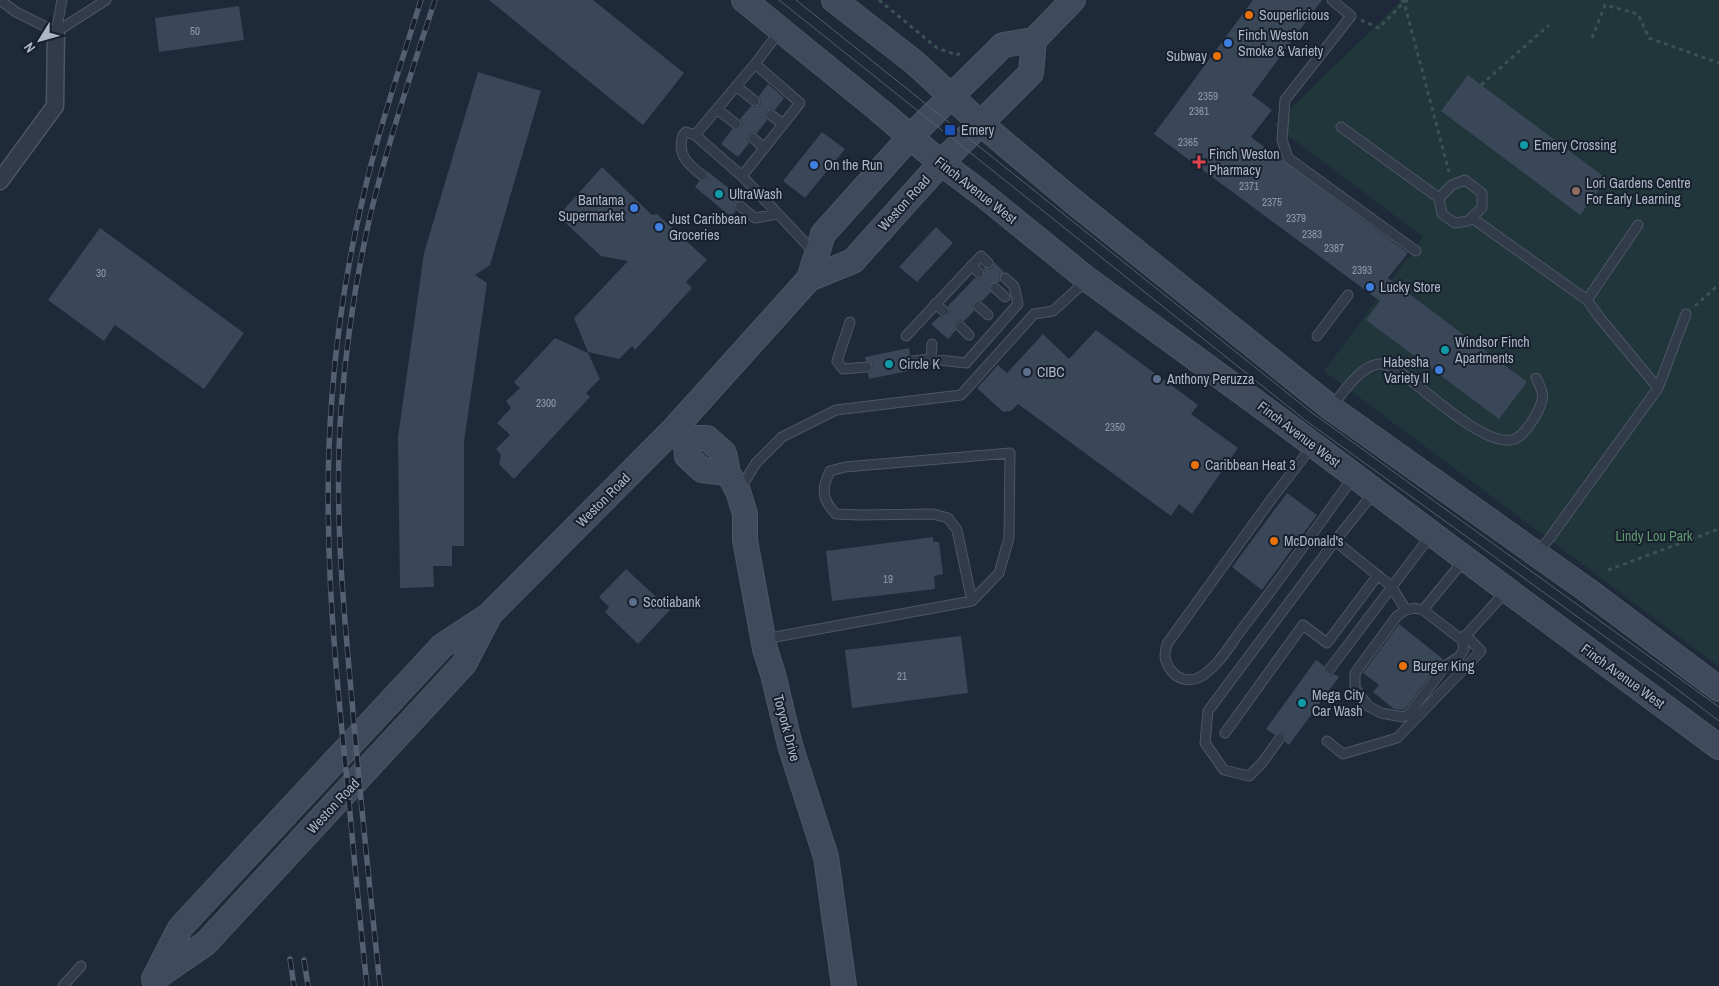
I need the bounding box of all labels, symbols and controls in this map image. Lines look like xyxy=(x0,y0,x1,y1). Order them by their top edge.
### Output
place label: Souperlicious xyxy=(1259,6,1329,24)
marker: Souperlicious xyxy=(1243,9,1255,21)
north arrow xyxy=(15,15,65,65)
house number: 50 xyxy=(190,24,200,38)
place label: Finch Weston Smoke & Variety xyxy=(1238,26,1324,60)
marker: Finch Weston Smoke & Variety xyxy=(1222,37,1234,49)
text: N xyxy=(20,39,39,57)
place label: Subway xyxy=(1166,47,1207,65)
marker: Subway xyxy=(1211,50,1223,62)
house number: 2359 xyxy=(1198,89,1218,103)
house number: 2361 xyxy=(1189,104,1209,118)
place label: Emery xyxy=(961,121,994,139)
marker: Emery xyxy=(943,123,957,137)
house number: 2365 xyxy=(1178,135,1198,149)
place label: Emery Crossing xyxy=(1534,136,1617,154)
marker: Emery Crossing xyxy=(1518,139,1530,151)
place label: Finch Weston Pharmacy xyxy=(1209,145,1280,179)
street label: Finch Avenue West xyxy=(931,152,1021,228)
place label: On the Run xyxy=(824,156,883,174)
marker: Finch Weston Pharmacy xyxy=(1193,156,1205,168)
marker: On the Run xyxy=(808,159,820,171)
street label: Weston Road xyxy=(874,171,934,235)
place label: Lori Gardens Centre For Early Learning xyxy=(1586,174,1691,208)
house number: 2371 xyxy=(1239,179,1259,193)
place label: UltraWash xyxy=(729,185,782,203)
marker: Lori Gardens Centre For Early Learning xyxy=(1570,185,1582,197)
marker: UltraWash xyxy=(713,188,725,200)
place label: Bantama Supermarket xyxy=(558,191,625,225)
house number: 2375 xyxy=(1262,195,1282,209)
marker: Bantama Supermarket xyxy=(628,202,640,214)
place label: Just Caribbean Groceries xyxy=(669,210,747,244)
house number: 2379 xyxy=(1286,211,1306,225)
marker: Just Caribbean Groceries xyxy=(653,221,665,233)
house number: 2383 xyxy=(1302,227,1322,241)
house number: 2387 xyxy=(1324,241,1344,255)
house number: 2393 xyxy=(1352,263,1372,277)
house number: 30 xyxy=(96,266,106,280)
place label: Lucky Store xyxy=(1380,278,1441,296)
marker: Lucky Store xyxy=(1364,281,1376,293)
place label: Windsor Finch Apartments xyxy=(1454,333,1530,367)
marker: Windsor Finch Apartments xyxy=(1439,344,1451,356)
place label: Habesha Variety II xyxy=(1383,353,1430,387)
place label: Circle K xyxy=(899,355,940,373)
marker: Circle K xyxy=(883,358,895,370)
place label: CIBC xyxy=(1037,363,1064,381)
marker: Habesha Variety II xyxy=(1433,364,1445,376)
marker: CIBC xyxy=(1021,366,1033,378)
place label: Anthony Peruzza xyxy=(1166,370,1255,388)
marker: Anthony Peruzza xyxy=(1151,373,1163,385)
house number: 2300 xyxy=(536,396,556,410)
street label: Finch Avenue West xyxy=(1254,397,1344,471)
house number: 2350 xyxy=(1105,420,1125,434)
place label: Caribbean Heat 3 xyxy=(1205,456,1296,474)
marker: Caribbean Heat 3 xyxy=(1189,459,1201,471)
street label: Weston Road xyxy=(572,469,634,531)
park label: Lindy Lou Park xyxy=(1615,527,1693,545)
place label: McDonald's xyxy=(1284,532,1344,550)
marker: McDonald's xyxy=(1268,535,1280,547)
house number: 19 xyxy=(883,572,893,586)
place label: Scotiabank xyxy=(643,593,701,611)
marker: Scotiabank xyxy=(627,596,639,608)
street label: Finch Avenue West xyxy=(1578,640,1668,712)
place label: Burger King xyxy=(1413,657,1475,675)
marker: Burger King xyxy=(1397,660,1409,672)
house number: 21 xyxy=(897,669,907,683)
place label: Mega City Car Wash xyxy=(1312,686,1365,720)
street label: Toryork Drive xyxy=(769,693,805,763)
marker: Mega City Car Wash xyxy=(1296,697,1308,709)
street label: Weston Road xyxy=(303,774,363,838)

